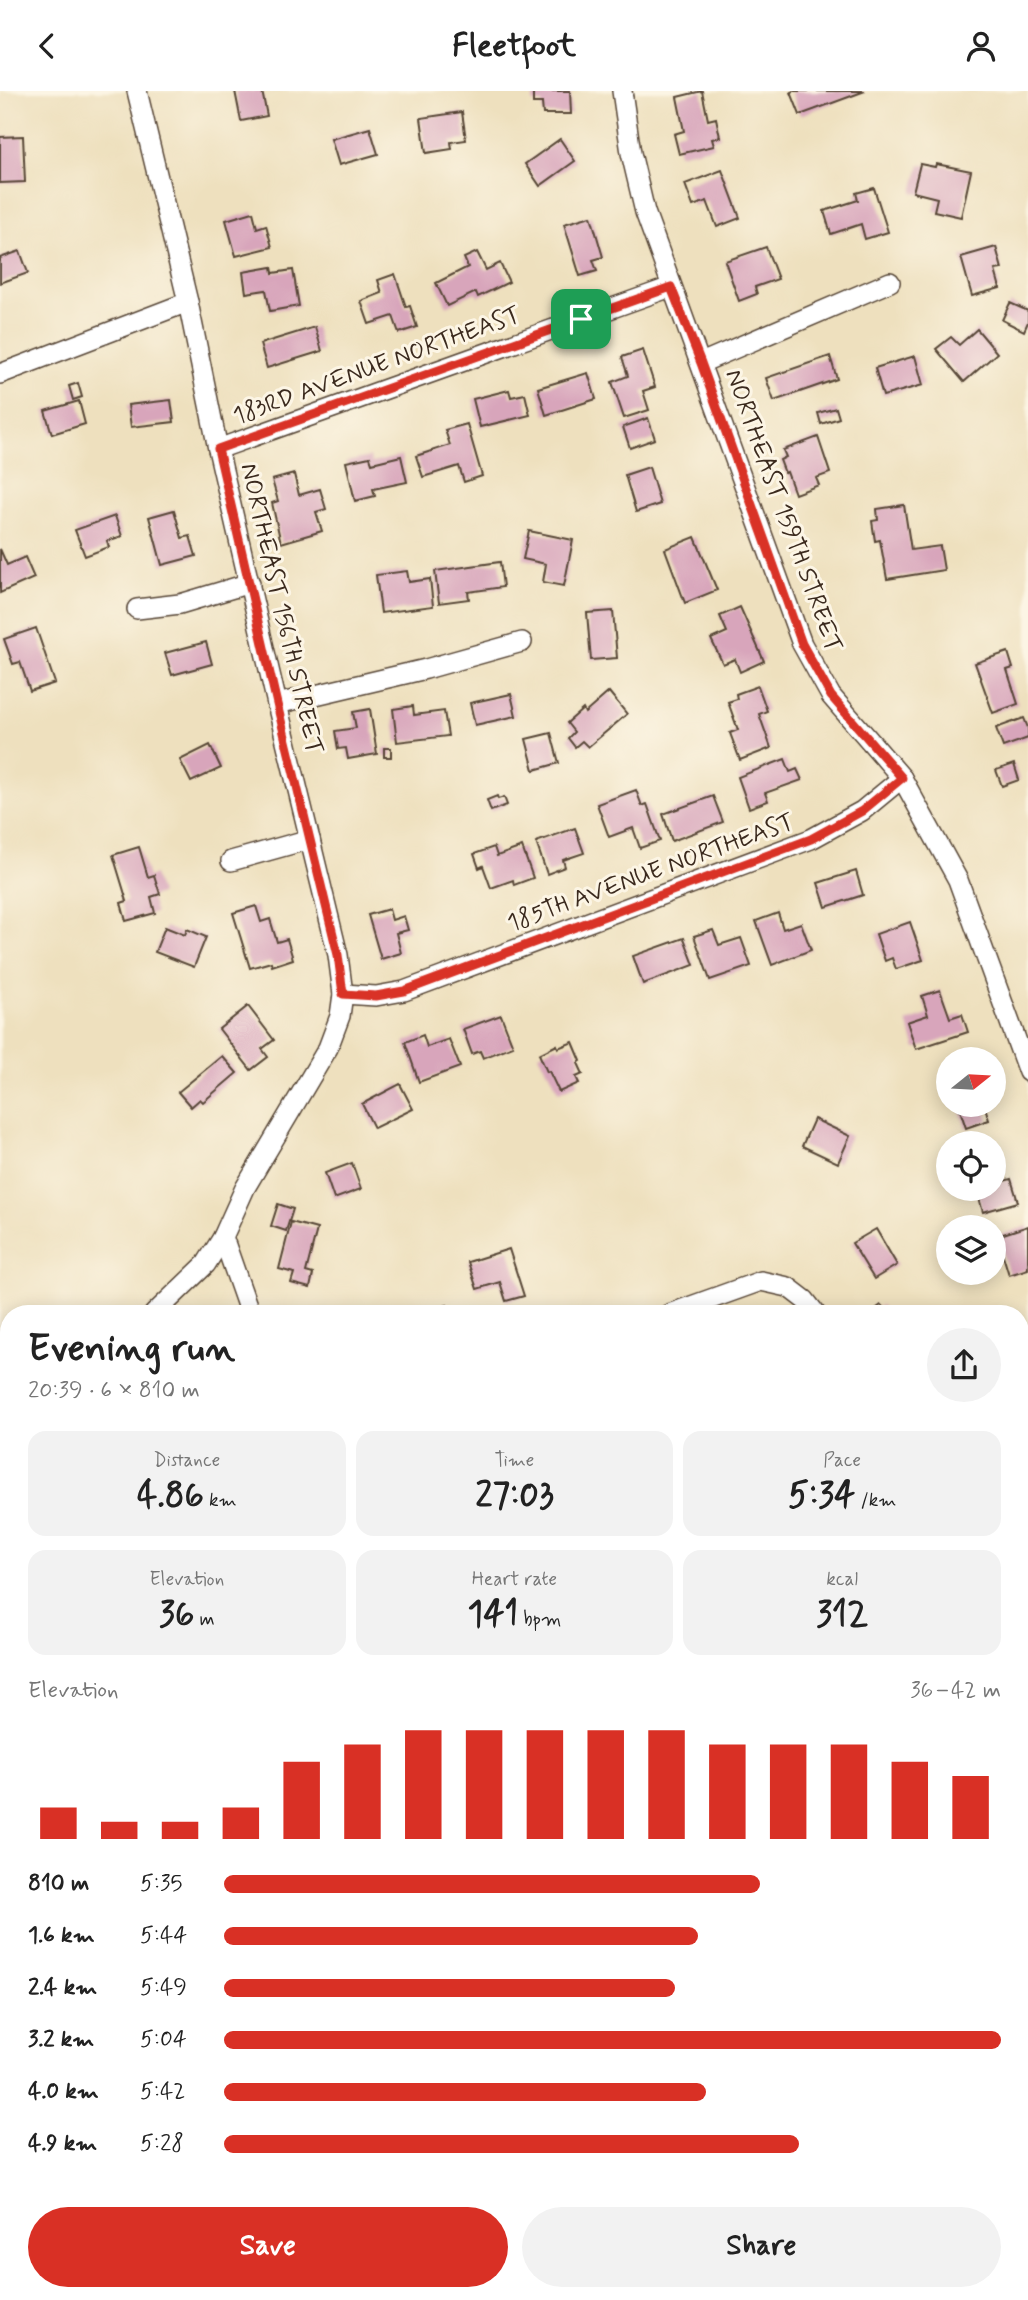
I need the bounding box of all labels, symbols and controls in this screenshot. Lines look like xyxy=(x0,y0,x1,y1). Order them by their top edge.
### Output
text: Fleetfoot xyxy=(452,25,576,67)
icon: back xyxy=(28,27,66,65)
icon: person xyxy=(962,27,1000,65)
pin xyxy=(551,289,611,349)
street label: 183RD AVENUE NORTHEAST xyxy=(229,300,525,432)
icon: arrive xyxy=(562,300,600,338)
street label: NORTHEAST 159TH STREET xyxy=(717,365,849,657)
street label: NORTHEAST 156TH STREET xyxy=(232,460,330,758)
street label: 185TH AVENUE NORTHEAST xyxy=(503,807,799,939)
north arrow xyxy=(936,1047,1006,1117)
map controls xyxy=(936,1047,1006,1285)
button: locate xyxy=(936,1131,1006,1201)
button: layers xyxy=(936,1215,1006,1285)
text: Evening run xyxy=(28,1325,235,1374)
button: share xyxy=(927,1328,1001,1402)
text: 20:39 · 6 × 810 m xyxy=(28,1376,200,1406)
text: Distance xyxy=(153,1448,220,1473)
text: Time xyxy=(495,1448,534,1473)
text: Pace xyxy=(823,1448,861,1473)
text: 4.86 xyxy=(137,1473,204,1519)
text: 27:03 xyxy=(475,1473,554,1519)
text: 5:34 xyxy=(788,1473,855,1519)
text: km xyxy=(204,1488,237,1513)
text: /km xyxy=(855,1488,896,1513)
text: Elevation xyxy=(149,1567,224,1592)
text: Heart rate xyxy=(472,1567,557,1592)
text: kcal xyxy=(826,1567,858,1592)
text: 36 xyxy=(159,1592,194,1638)
text: 141 xyxy=(468,1592,518,1638)
text: 312 xyxy=(816,1592,868,1638)
text: m xyxy=(194,1607,215,1632)
text: bpm xyxy=(518,1607,561,1632)
text: Elevation xyxy=(28,1676,119,1706)
text: 36–42 m xyxy=(910,1676,1001,1706)
text: 810 m xyxy=(28,1869,89,1899)
text: 5:35 xyxy=(140,1869,183,1899)
text: 1.6 km xyxy=(28,1921,95,1951)
text: 5:44 xyxy=(140,1921,187,1951)
text: 2.4 km xyxy=(28,1973,97,2003)
text: 5:49 xyxy=(140,1973,187,2003)
text: 3.2 km xyxy=(28,2025,94,2055)
text: 5:04 xyxy=(140,2025,187,2055)
text: 4.0 km xyxy=(28,2077,99,2107)
text: 5:42 xyxy=(140,2077,185,2107)
text: 4.9 km xyxy=(28,2129,97,2159)
text: 5:28 xyxy=(140,2129,184,2159)
button: Save xyxy=(28,2207,508,2287)
button: Share xyxy=(522,2207,1001,2287)

